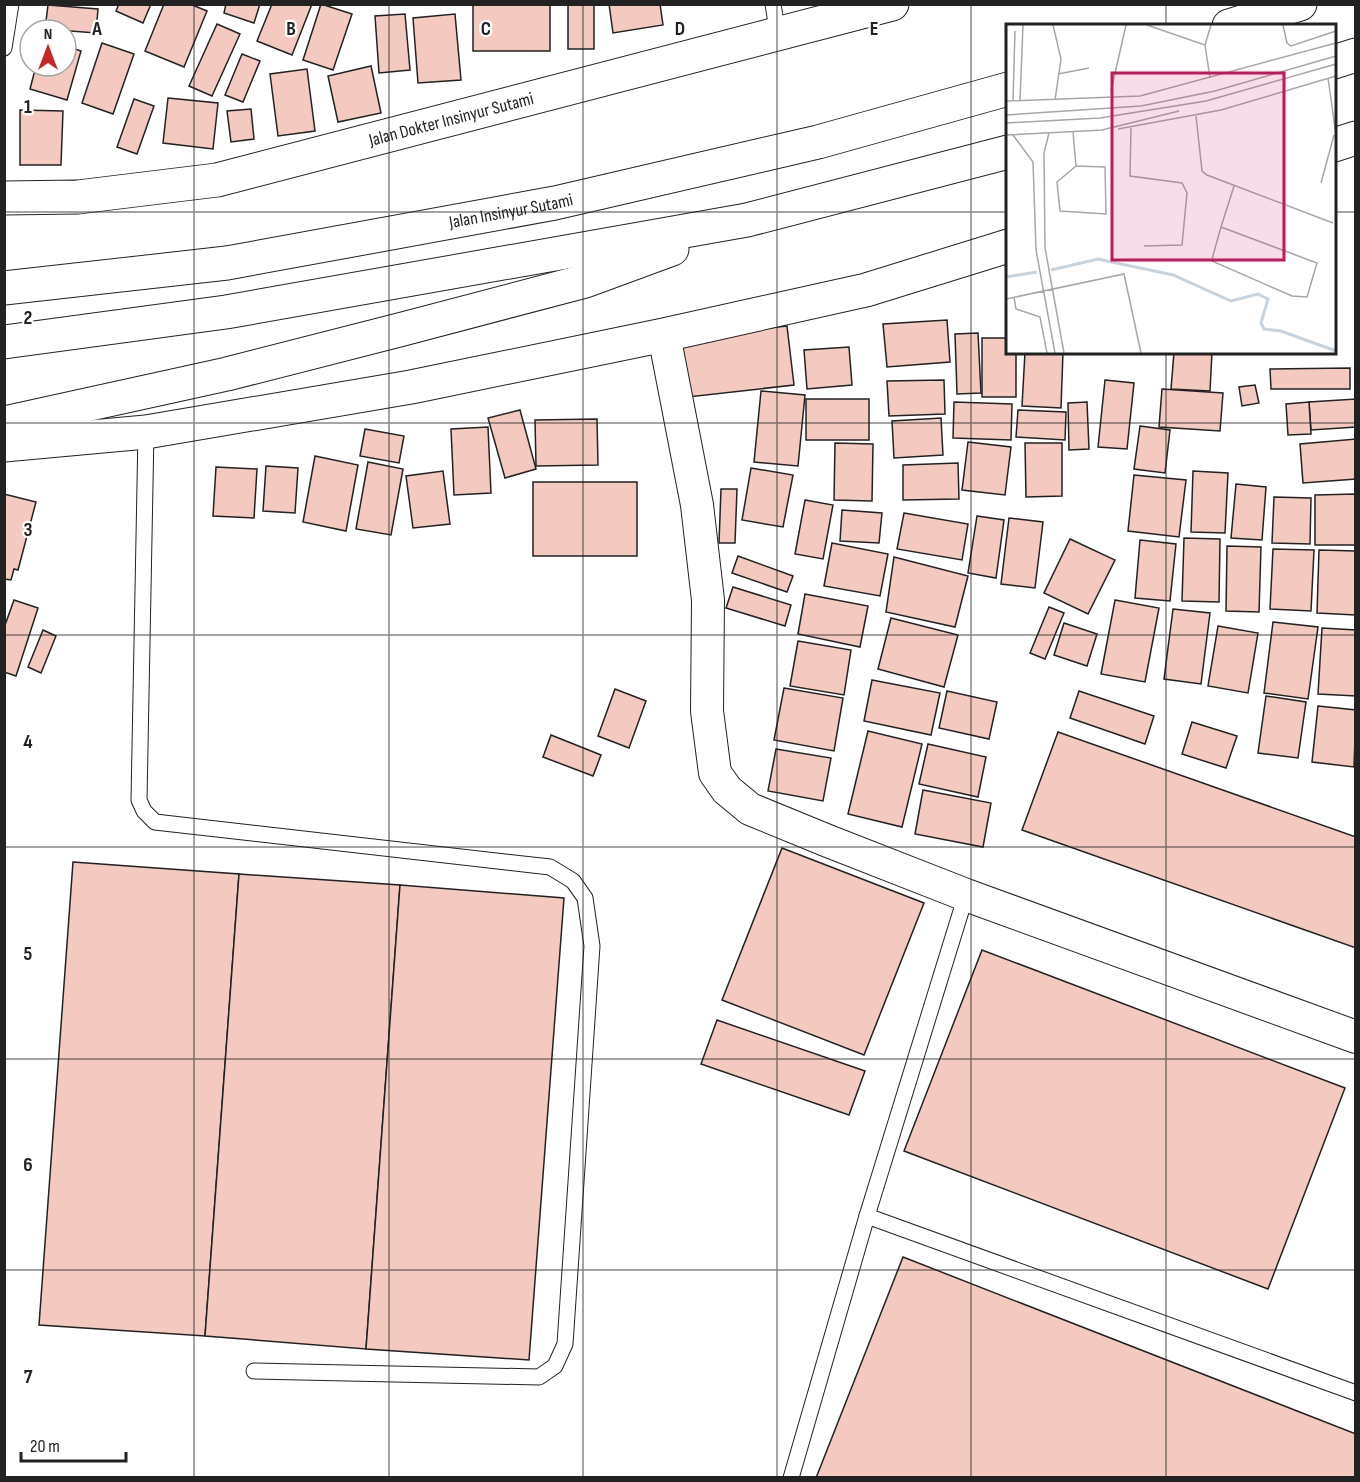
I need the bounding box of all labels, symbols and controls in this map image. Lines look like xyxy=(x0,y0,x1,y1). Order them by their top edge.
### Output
text: A xyxy=(91,17,102,41)
text: B xyxy=(286,17,296,41)
text: C xyxy=(481,17,491,41)
text: D xyxy=(675,17,685,41)
text: E xyxy=(870,17,878,41)
north arrow xyxy=(18,18,78,78)
inset map xyxy=(1006,24,1336,354)
text: N xyxy=(44,25,52,44)
street label: Jalan Dokter Insinyur Sutami xyxy=(366,88,536,151)
text: 1 xyxy=(24,95,32,119)
street label: Jalan Insinyur Sutami xyxy=(446,189,575,233)
text: 2 xyxy=(24,306,32,330)
text: 3 xyxy=(24,518,33,542)
text: 4 xyxy=(23,730,33,754)
text: 5 xyxy=(24,942,33,966)
text: 6 xyxy=(23,1153,33,1177)
text: 7 xyxy=(24,1365,33,1389)
scale bar xyxy=(21,1425,126,1463)
text: 20 m xyxy=(30,1436,60,1457)

